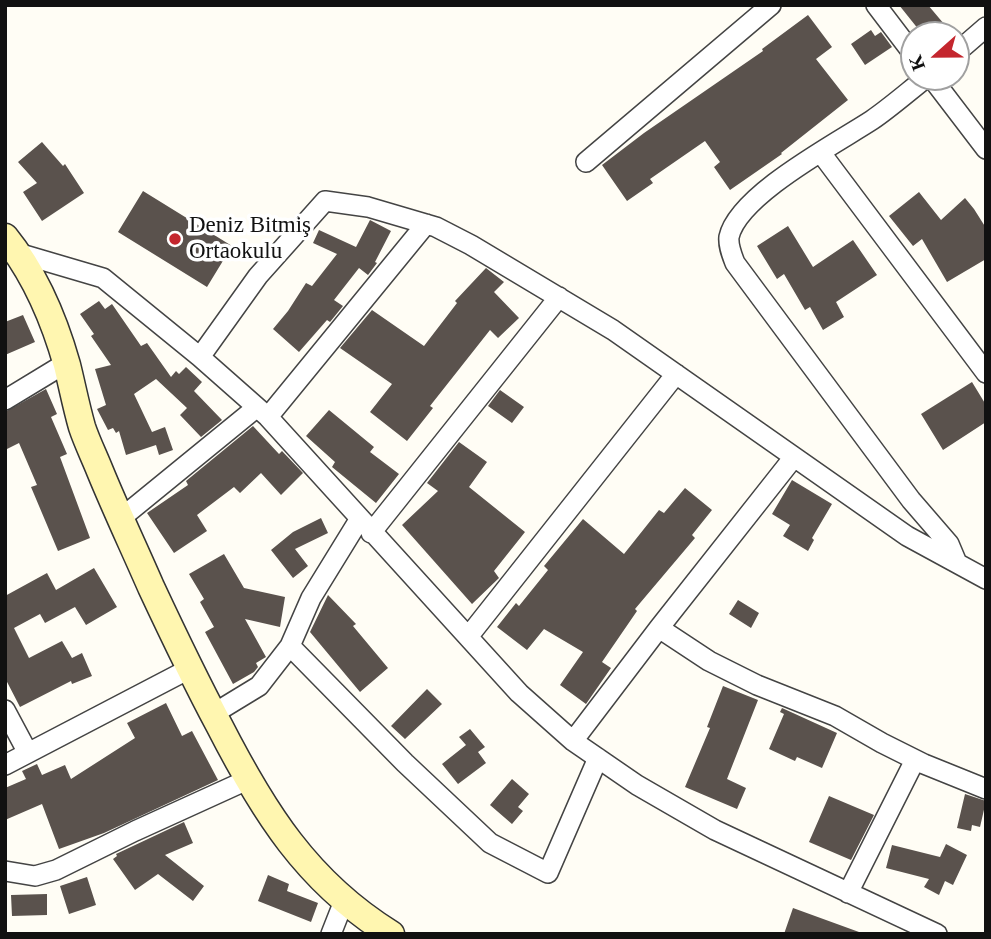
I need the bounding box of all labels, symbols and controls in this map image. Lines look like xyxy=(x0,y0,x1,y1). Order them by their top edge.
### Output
north arrow xyxy=(900,21,970,91)
text: K xyxy=(904,52,929,74)
place label: Deniz Bitmiş Ortaokulu xyxy=(189,212,311,266)
marker: Deniz Bitmiş Ortaokulu xyxy=(167,231,183,247)

